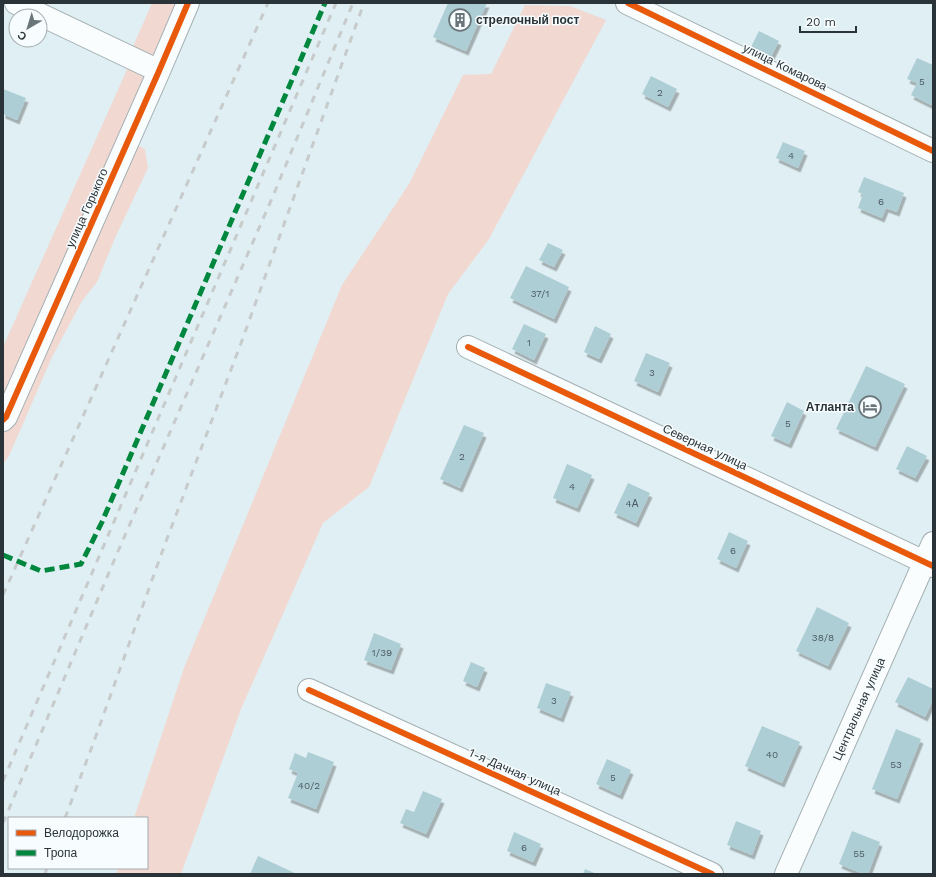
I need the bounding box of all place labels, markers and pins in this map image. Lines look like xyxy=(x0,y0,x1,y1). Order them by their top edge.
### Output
building icon: стрелочный пост xyxy=(447,7,473,33)
place label: стрелочный пост xyxy=(476,13,579,27)
hotel icon: Атланта xyxy=(857,394,883,420)
place label: Атланта xyxy=(806,400,854,414)

